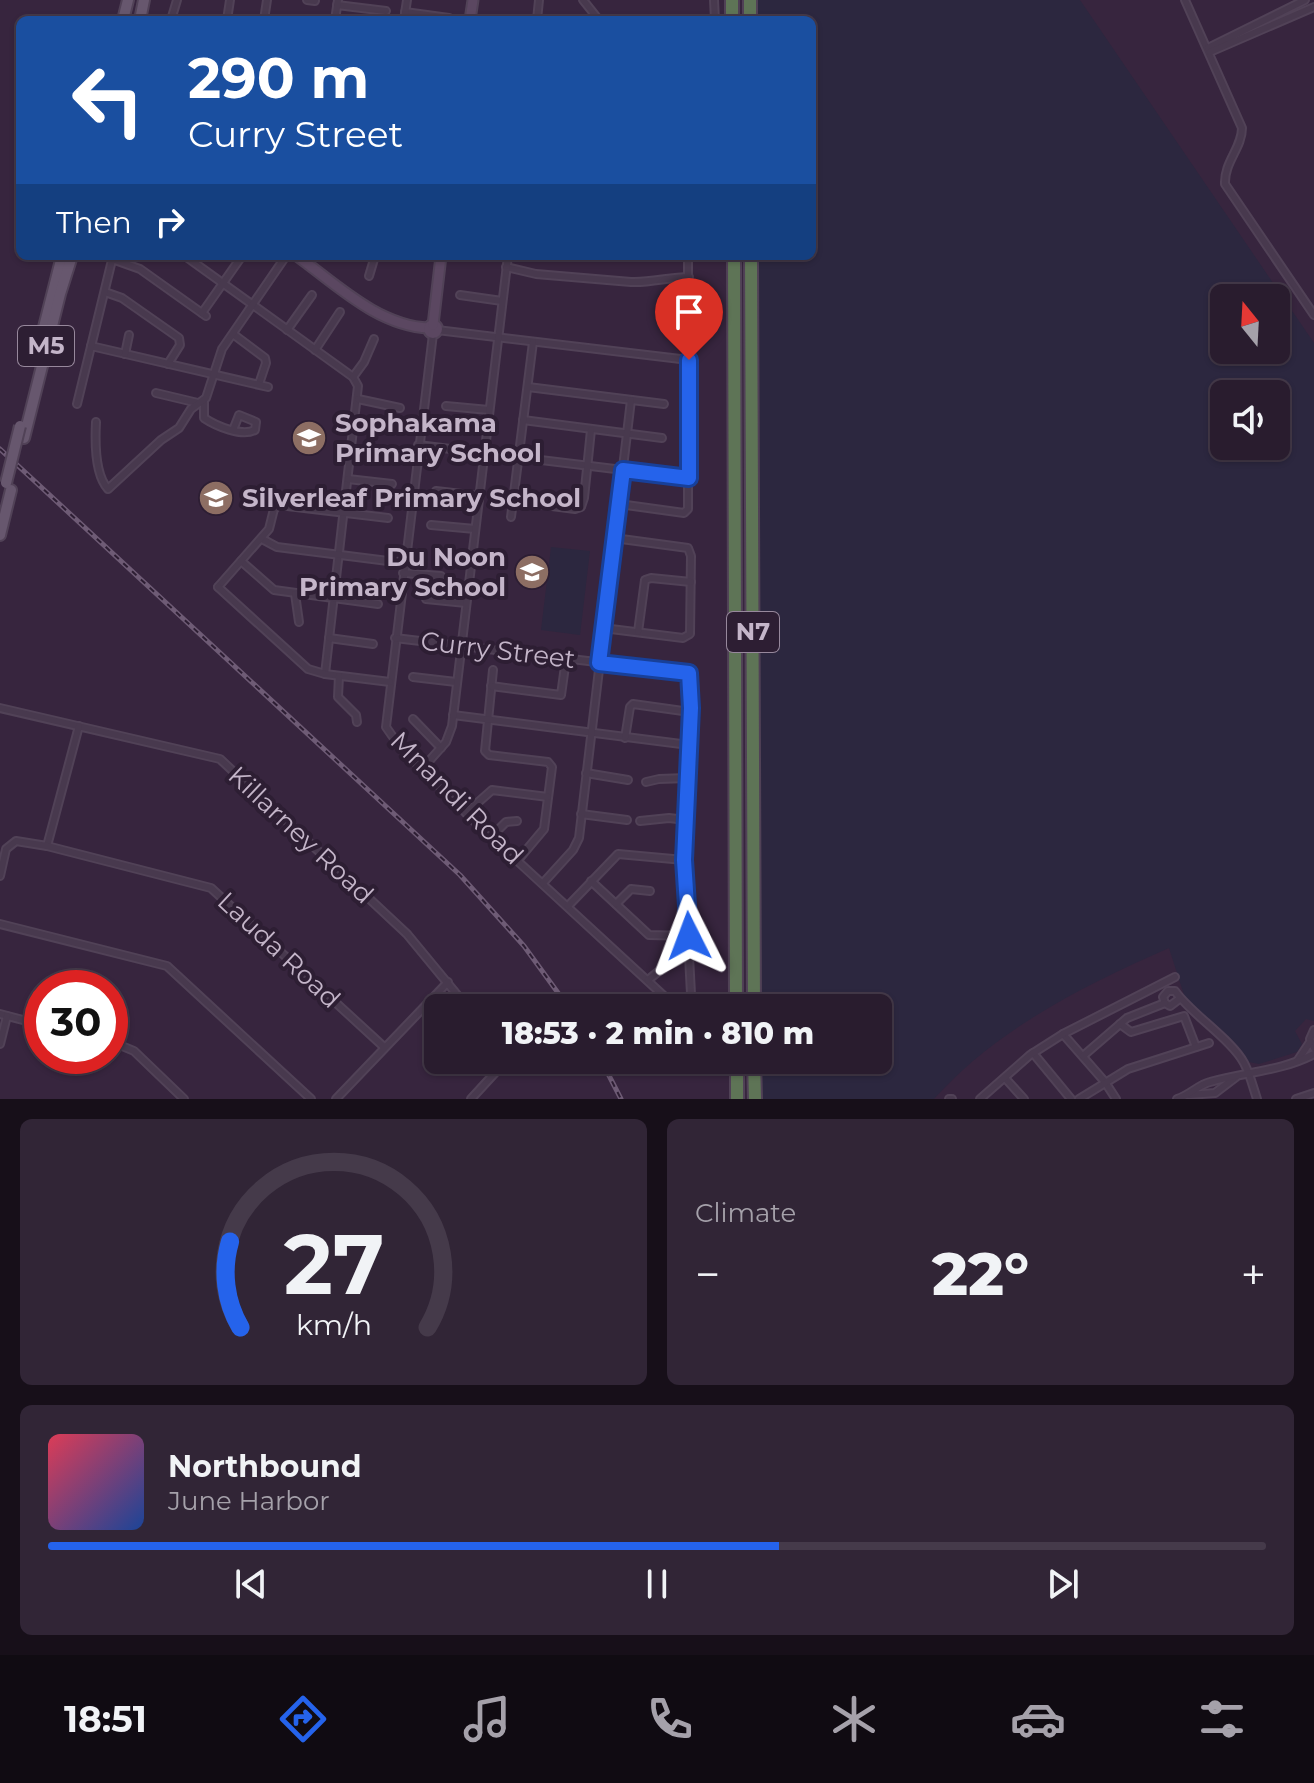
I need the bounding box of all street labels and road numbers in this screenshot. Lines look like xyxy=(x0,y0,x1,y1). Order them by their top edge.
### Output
road number: M5 xyxy=(18,326,74,366)
road number: N7 xyxy=(727,612,779,652)
street label: Curry Street xyxy=(419,625,577,675)
street label: Mnandi Road xyxy=(384,725,530,871)
street label: Killarney Road xyxy=(222,760,380,910)
street label: Lauda Road xyxy=(211,885,347,1015)

